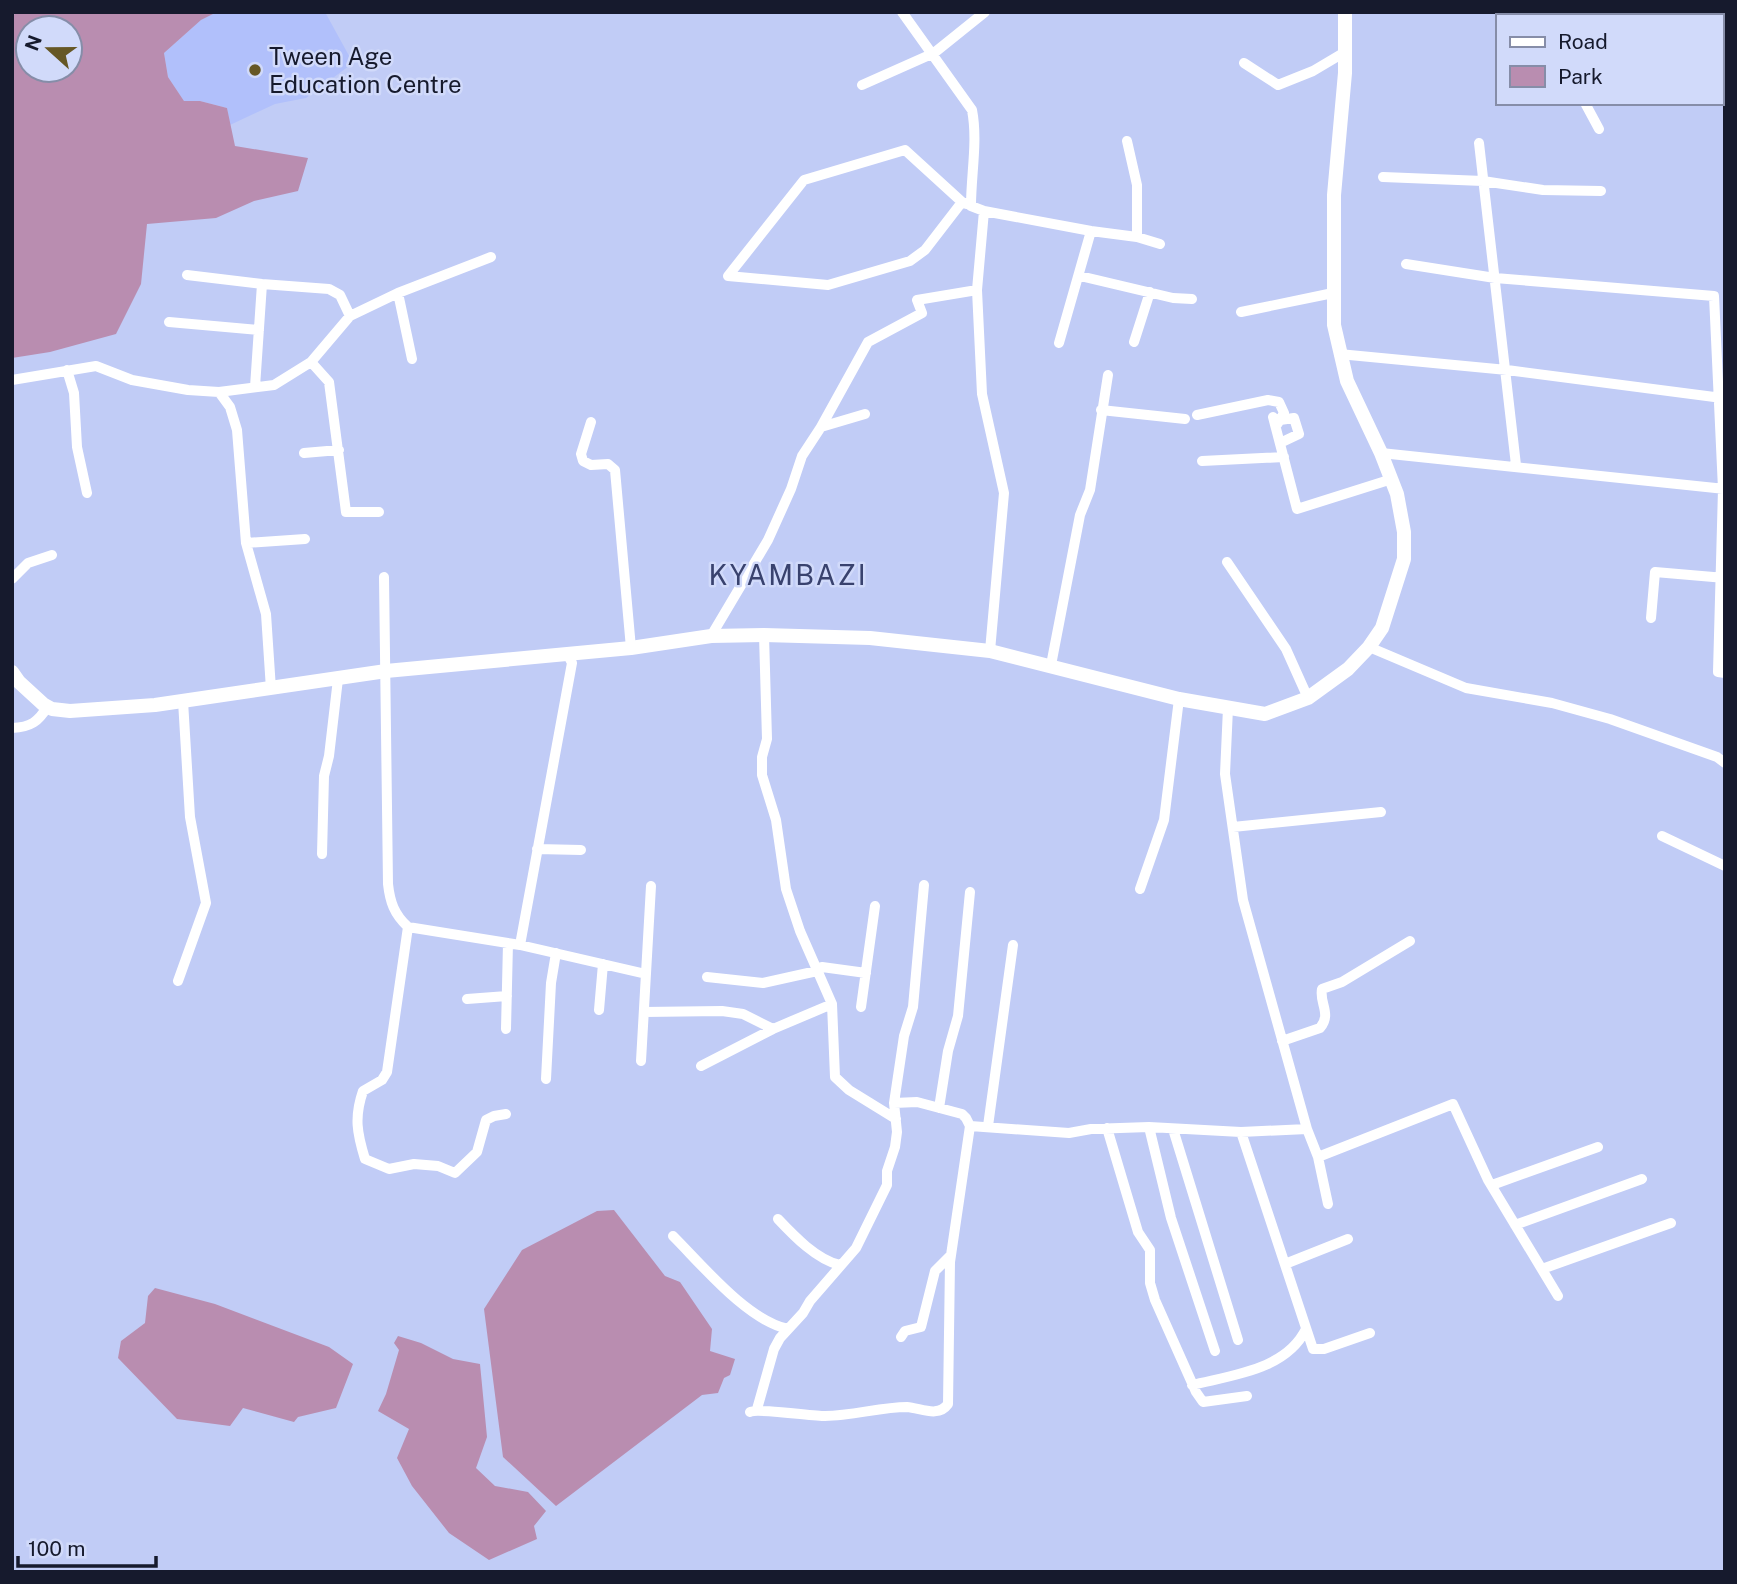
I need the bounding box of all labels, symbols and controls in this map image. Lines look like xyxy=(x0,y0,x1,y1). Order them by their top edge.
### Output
north arrow xyxy=(14,14,84,84)
legend xyxy=(1496,14,1723,105)
text: Road xyxy=(1558,29,1608,54)
text: N xyxy=(20,32,46,54)
place label: Tween Age Education Centre xyxy=(269,42,462,98)
marker: Tween Age Education Centre xyxy=(247,62,263,78)
text: Park xyxy=(1558,64,1603,89)
district label: KYAMBAZI xyxy=(708,558,868,591)
scale bar xyxy=(18,1524,156,1568)
text: 100 m xyxy=(28,1536,85,1561)

